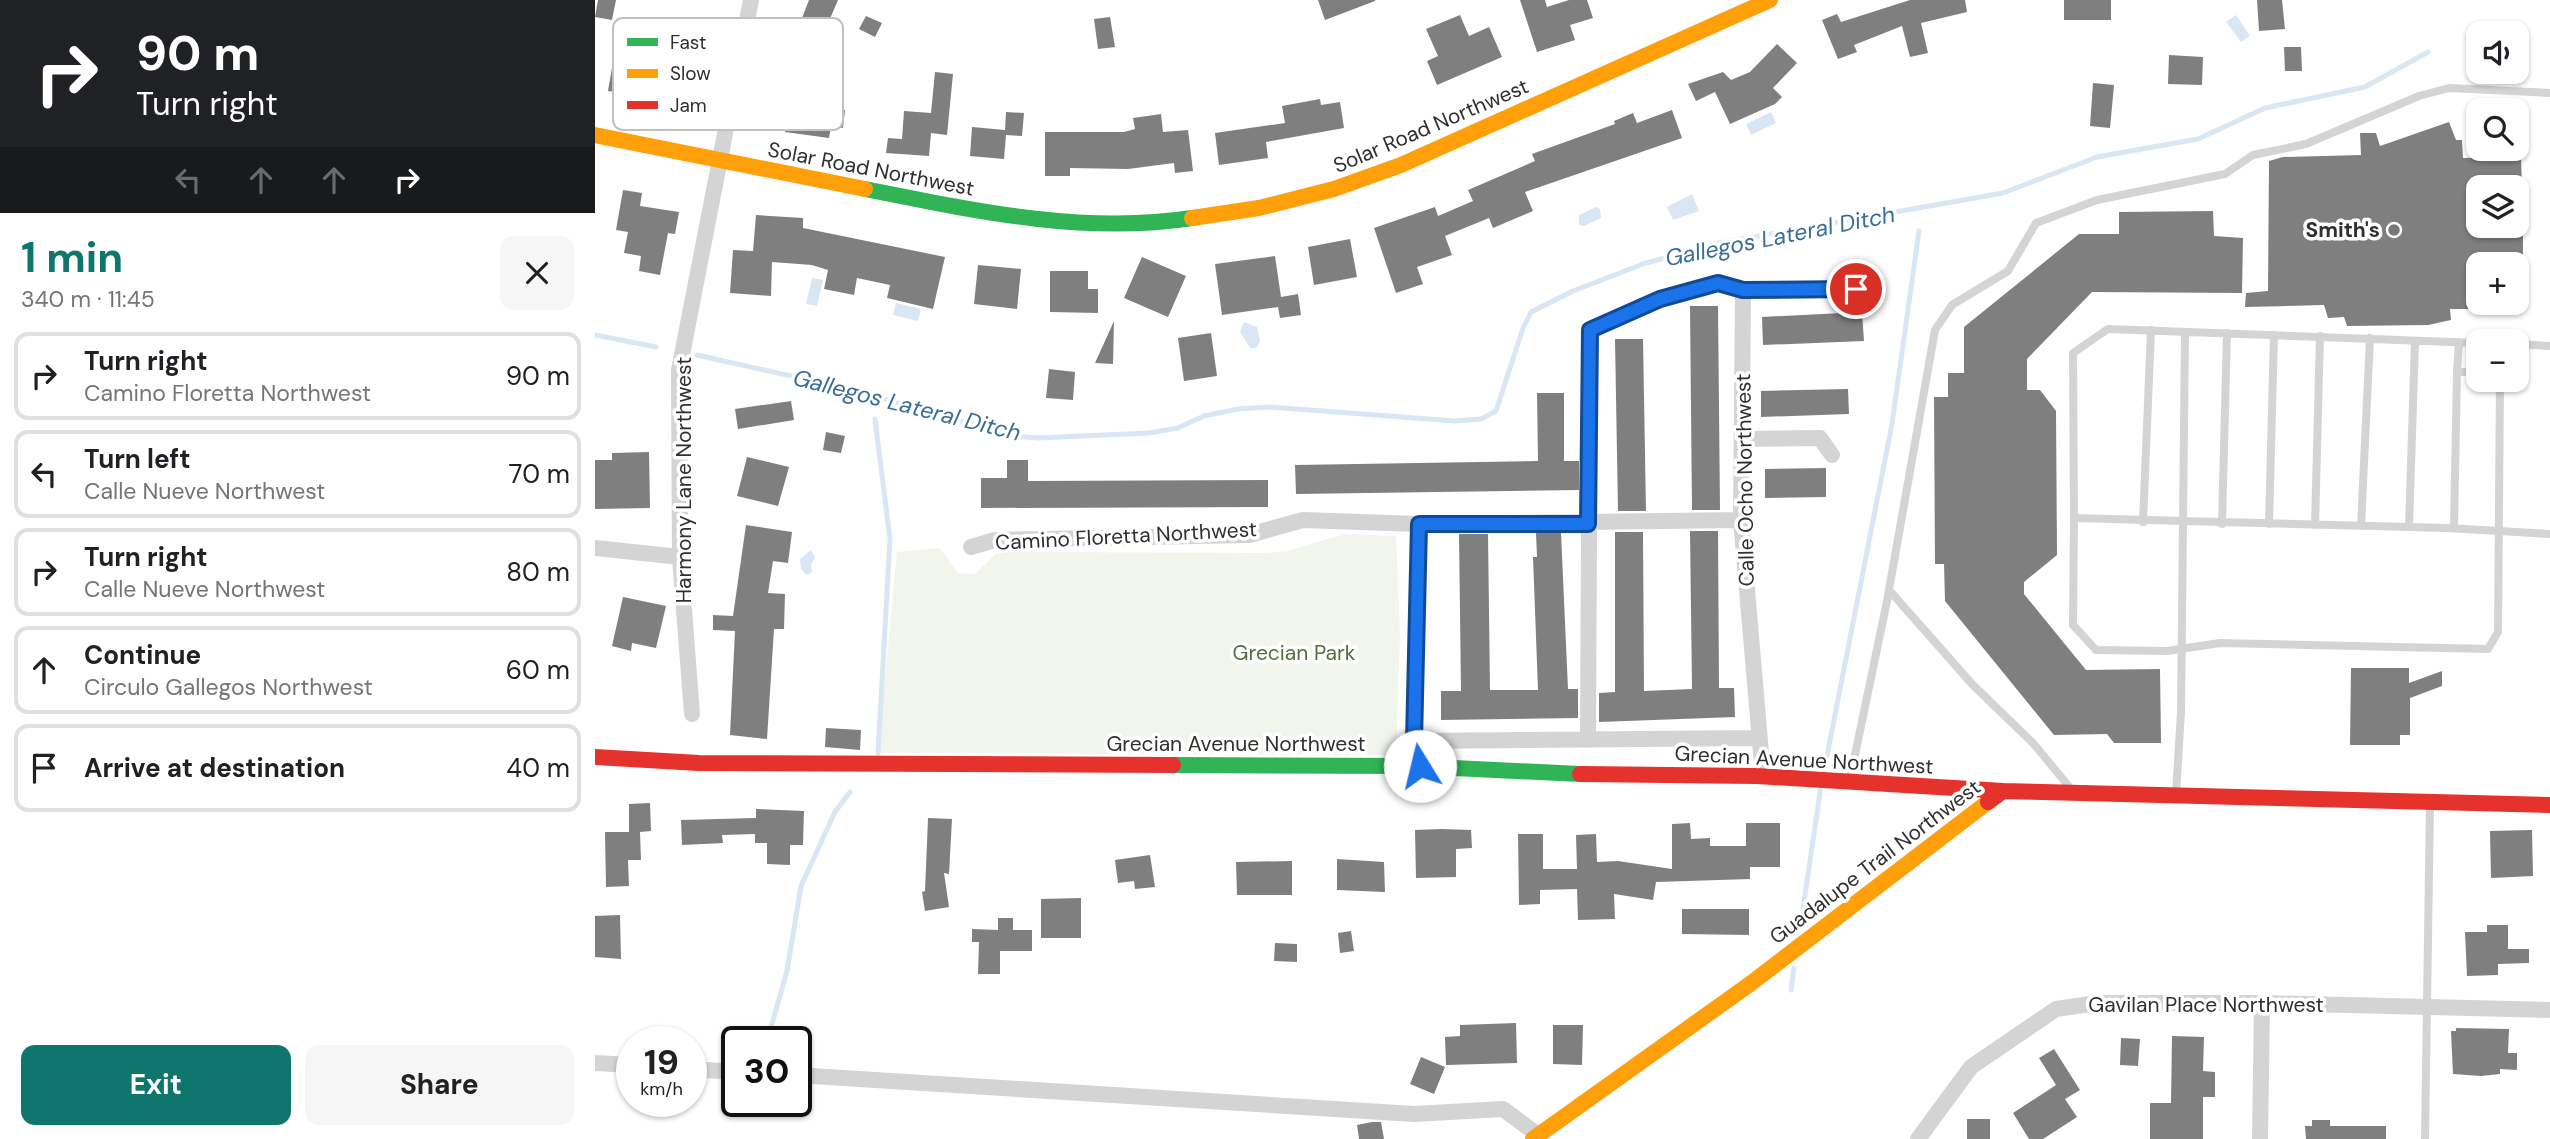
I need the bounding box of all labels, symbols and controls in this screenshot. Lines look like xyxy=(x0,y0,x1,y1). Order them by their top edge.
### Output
legend xyxy=(613,18,843,130)
text: 90 m xyxy=(136,21,259,85)
map controls xyxy=(2466,21,2529,392)
button: sound xyxy=(2466,21,2529,84)
icon: right xyxy=(21,28,112,119)
text: Fast xyxy=(670,30,706,55)
text: Slow xyxy=(670,61,711,86)
street label: Solar Road Northwest xyxy=(1329,72,1533,180)
text: Turn right xyxy=(136,83,278,125)
text: Jam xyxy=(670,93,707,118)
button: search xyxy=(2466,98,2529,161)
street label: Solar Road Northwest xyxy=(766,135,976,203)
icon: left xyxy=(169,161,207,199)
icon: ahead xyxy=(242,161,280,199)
icon: ahead xyxy=(315,161,353,199)
icon: right xyxy=(388,161,426,199)
button: layers xyxy=(2466,175,2529,238)
water label: Gallegos Lateral Ditch xyxy=(1663,199,1897,273)
place label: Smith's xyxy=(2305,216,2380,244)
marker: Smith's xyxy=(2386,222,2402,238)
text: 1 min xyxy=(21,230,123,285)
button: close xyxy=(500,236,574,310)
button: + xyxy=(2466,252,2529,315)
pin xyxy=(1826,259,1886,319)
icon: arrive xyxy=(1837,270,1875,308)
text: 340 m · 11:45 xyxy=(21,284,155,314)
button: − xyxy=(2466,329,2529,392)
text: Turn right xyxy=(84,344,208,378)
icon: right xyxy=(25,357,63,395)
street label: Harmony Lane Northwest xyxy=(670,357,698,603)
text: 90 m xyxy=(506,359,570,393)
water label: Gallegos Lateral Ditch xyxy=(790,362,1024,448)
street label: Calle Ocho Northwest xyxy=(1729,373,1761,587)
text: Camino Floretta Northwest xyxy=(84,378,371,408)
text: Turn left xyxy=(84,442,191,476)
icon: left xyxy=(25,455,63,493)
text: 70 m xyxy=(509,457,570,491)
text: Calle Nueve Northwest xyxy=(84,476,325,506)
street label: Camino Floretta Northwest xyxy=(994,515,1258,557)
text: Turn right xyxy=(84,540,208,574)
icon: right xyxy=(25,553,63,591)
text: 80 m xyxy=(506,555,570,589)
text: Calle Nueve Northwest xyxy=(84,574,325,604)
text: Continue xyxy=(84,638,201,672)
park label: Grecian Park xyxy=(1233,639,1356,667)
icon: ahead xyxy=(25,651,63,689)
text: 60 m xyxy=(506,653,570,687)
text: Circulo Gallegos Northwest xyxy=(84,672,373,702)
position arrow xyxy=(1383,729,1457,803)
street label: Grecian Avenue Northwest xyxy=(1106,730,1366,758)
street label: Grecian Avenue Northwest xyxy=(1674,739,1934,781)
icon: arrive xyxy=(25,749,63,787)
text: Arrive at destination xyxy=(84,751,345,785)
text: 40 m xyxy=(506,751,570,785)
street label: Guadalupe Trail Northwest xyxy=(1764,773,1986,951)
street label: Gavilan Place Northwest xyxy=(2088,991,2324,1019)
speed limit sign: 30 xyxy=(721,1026,812,1117)
text: 19 xyxy=(644,1039,679,1085)
button: Exit xyxy=(21,1045,291,1125)
button: Share xyxy=(305,1045,574,1125)
text: km/h xyxy=(640,1077,683,1101)

